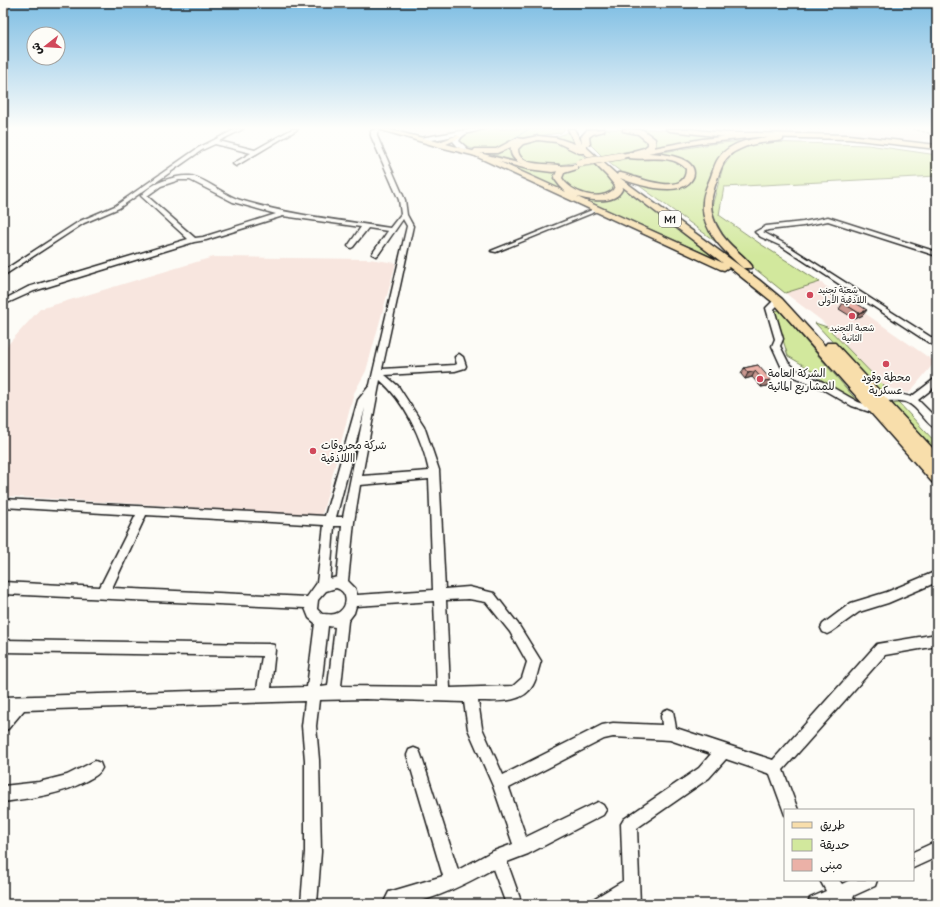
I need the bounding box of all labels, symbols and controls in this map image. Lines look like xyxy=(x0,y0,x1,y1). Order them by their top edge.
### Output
north arrow xyxy=(26,26,66,66)
text: ش xyxy=(28,41,45,57)
road number: M1 xyxy=(659,211,681,227)
place label: شعبة تجنيد اللاذقية الأولى xyxy=(818,284,867,306)
marker: شعبة تجنيد اللاذقية الأولى xyxy=(805,290,815,300)
marker: شعبة التجنيد الثانية xyxy=(847,311,857,321)
place label: شعبة التجنيد الثانية xyxy=(830,322,874,343)
marker: محطة وقود عسكرية xyxy=(881,359,891,369)
place label: الشركة العامة للمشاريع المائية xyxy=(768,366,835,395)
place label: محطة وقود عسكرية xyxy=(861,370,911,397)
marker: الشركة العامة للمشاريع المائية xyxy=(755,374,765,384)
place label: شركة محروقات االلاذقية xyxy=(321,438,386,465)
marker: شركة محروقات االلاذقية xyxy=(308,446,318,456)
legend xyxy=(784,809,914,881)
text: طريق xyxy=(820,817,845,832)
text: حديقة xyxy=(820,837,849,852)
text: مبنى xyxy=(820,857,843,873)

